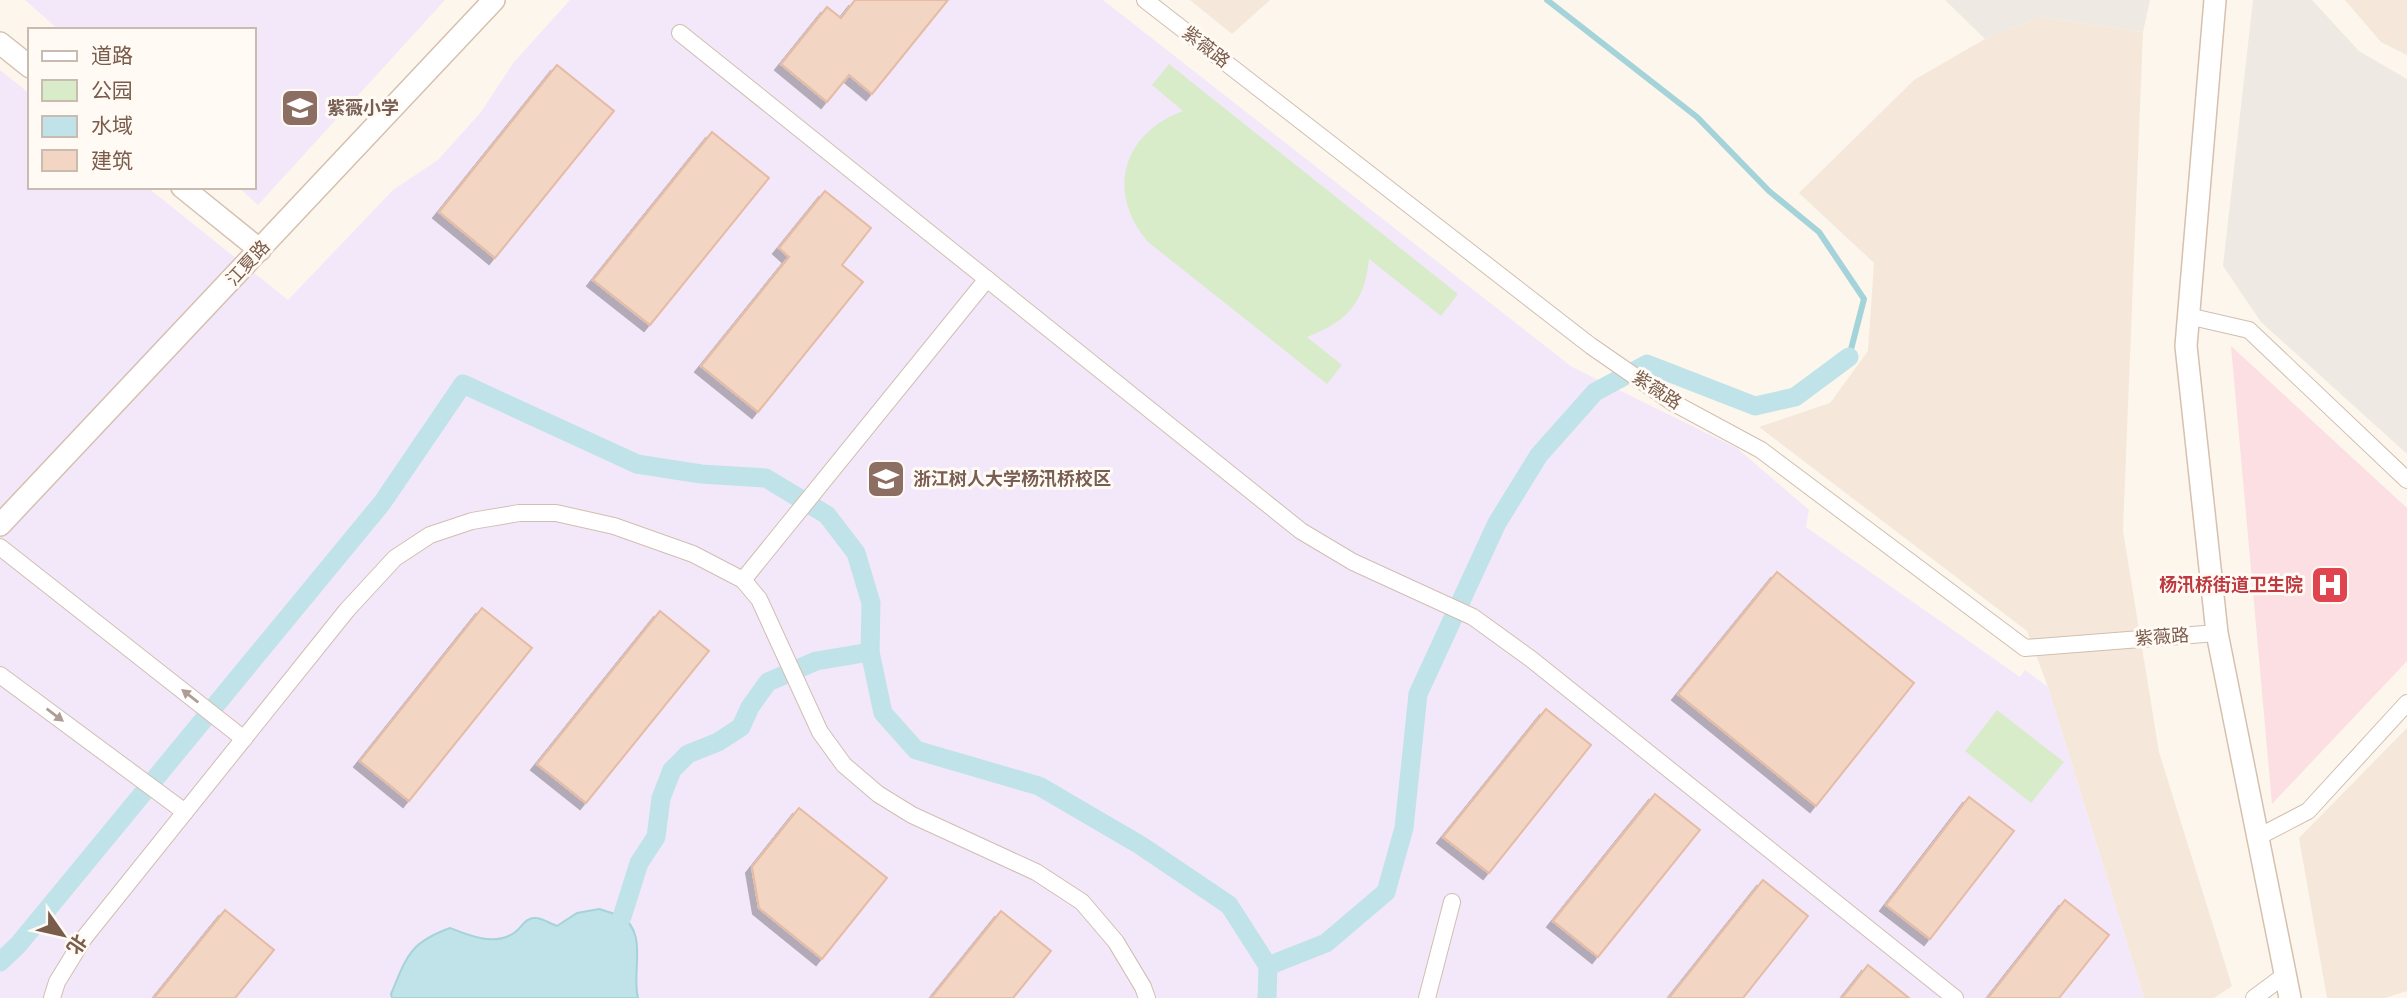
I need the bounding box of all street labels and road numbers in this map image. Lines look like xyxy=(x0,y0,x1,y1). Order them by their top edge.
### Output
street label: 紫薇路 xyxy=(1178,22,1234,72)
street label: 江夏路 xyxy=(222,236,274,290)
street label: 紫薇路 xyxy=(1628,366,1686,414)
street label: 紫薇路 xyxy=(2134,624,2190,650)

